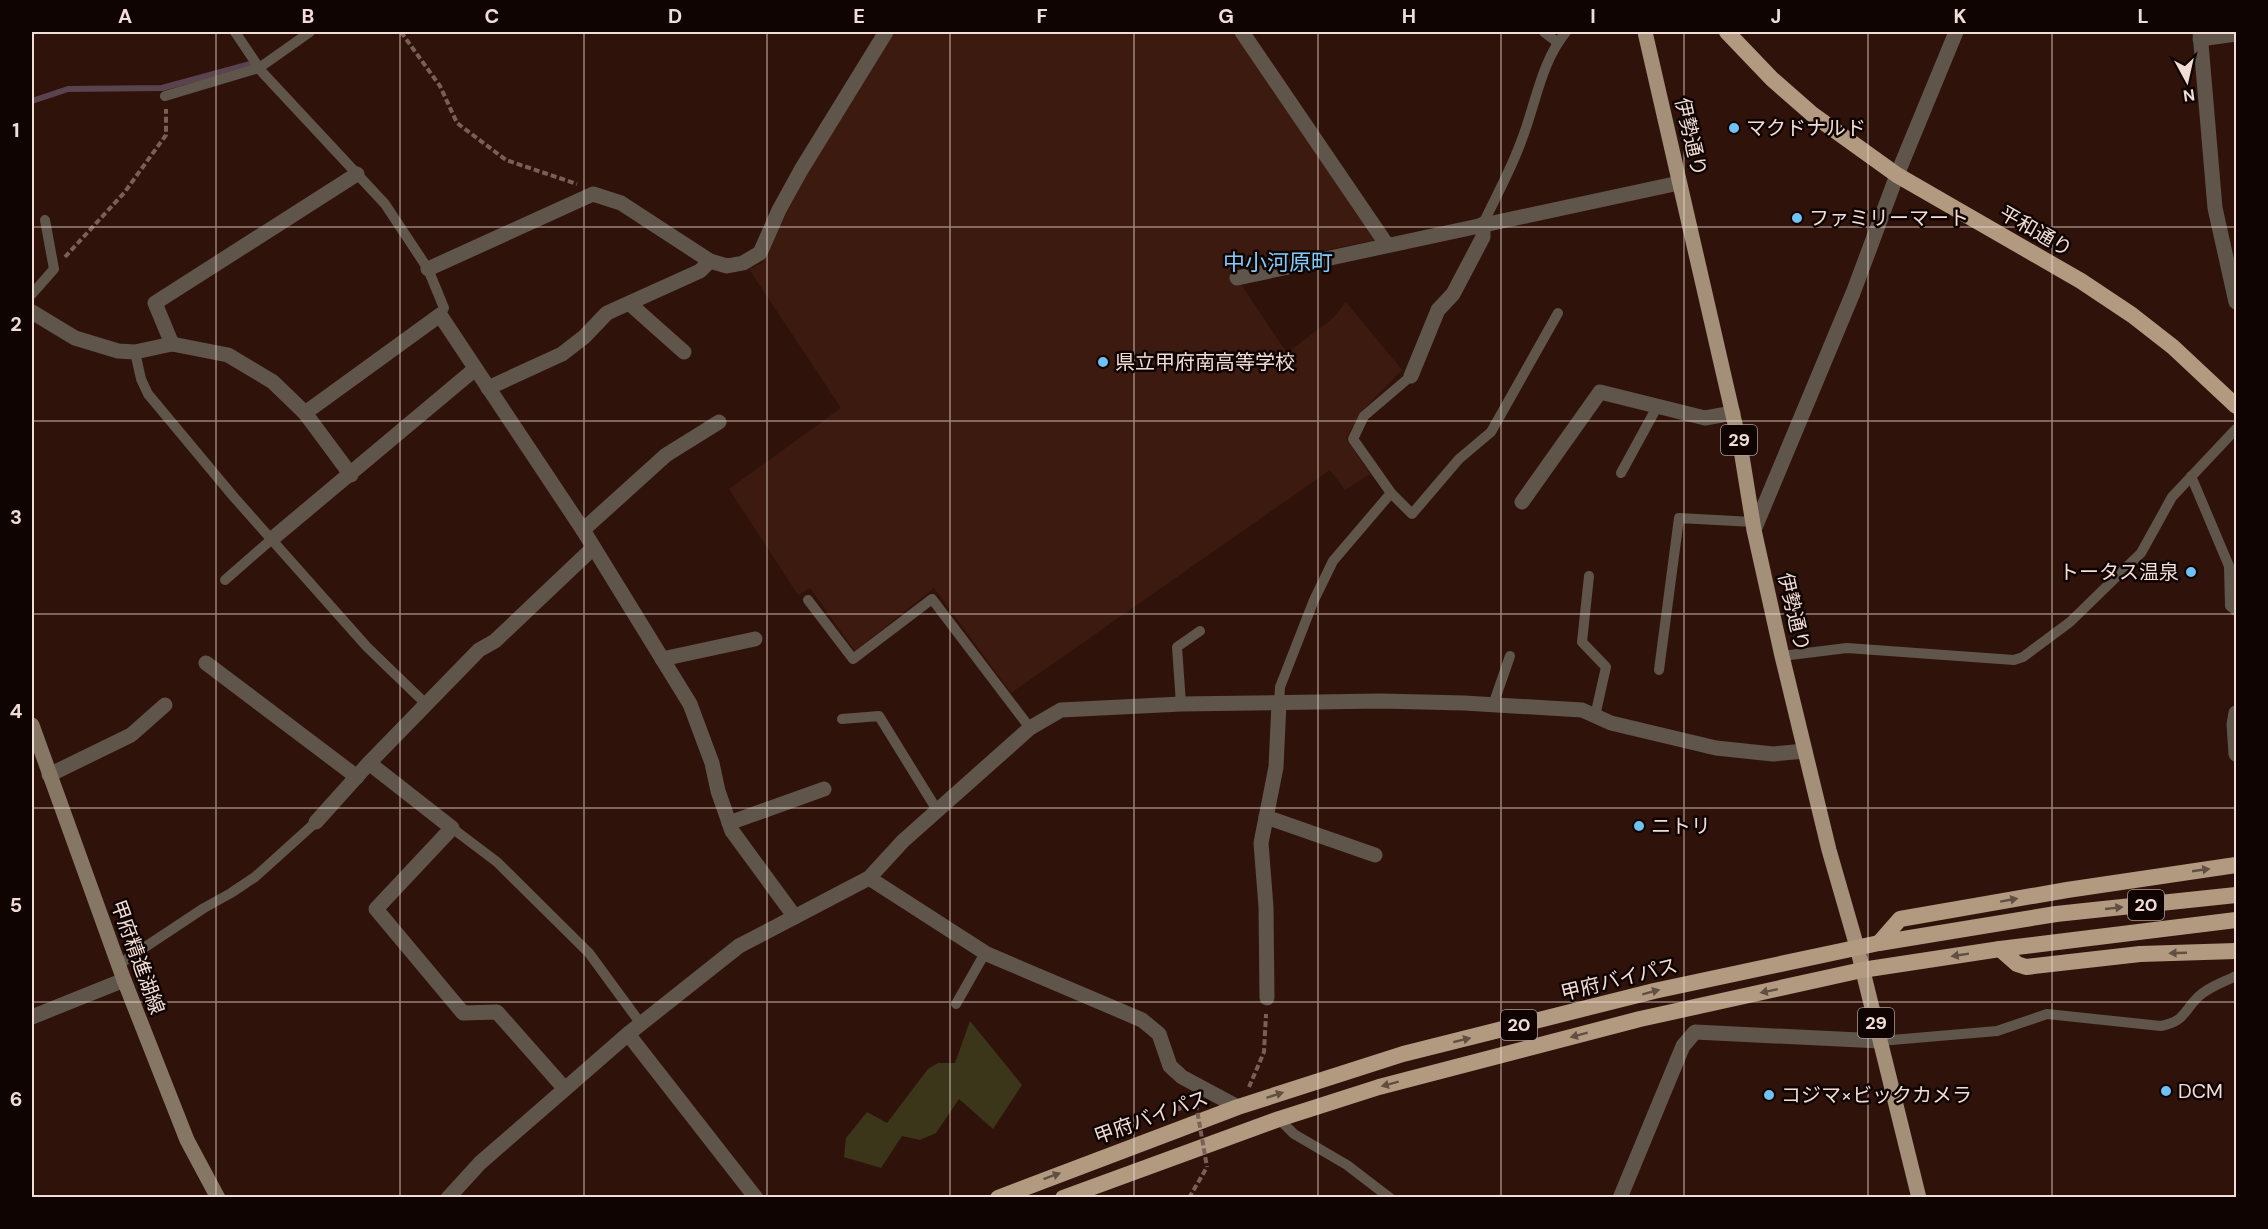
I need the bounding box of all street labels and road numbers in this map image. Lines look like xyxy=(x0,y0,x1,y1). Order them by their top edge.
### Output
street label: 伊勢通り xyxy=(1669,95,1713,179)
street label: 平和通り xyxy=(1995,200,2077,262)
road number: 29 xyxy=(1721,425,1757,455)
street label: 伊勢通り xyxy=(1772,570,1816,654)
road number: 20 xyxy=(2128,890,2164,920)
street label: 甲府精進湖線 xyxy=(105,896,171,1018)
street label: 甲府バイパス xyxy=(1558,952,1680,1006)
road number: 29 xyxy=(1858,1008,1894,1038)
road number: 20 xyxy=(1501,1010,1537,1040)
street label: 甲府バイパス xyxy=(1090,1084,1212,1150)

